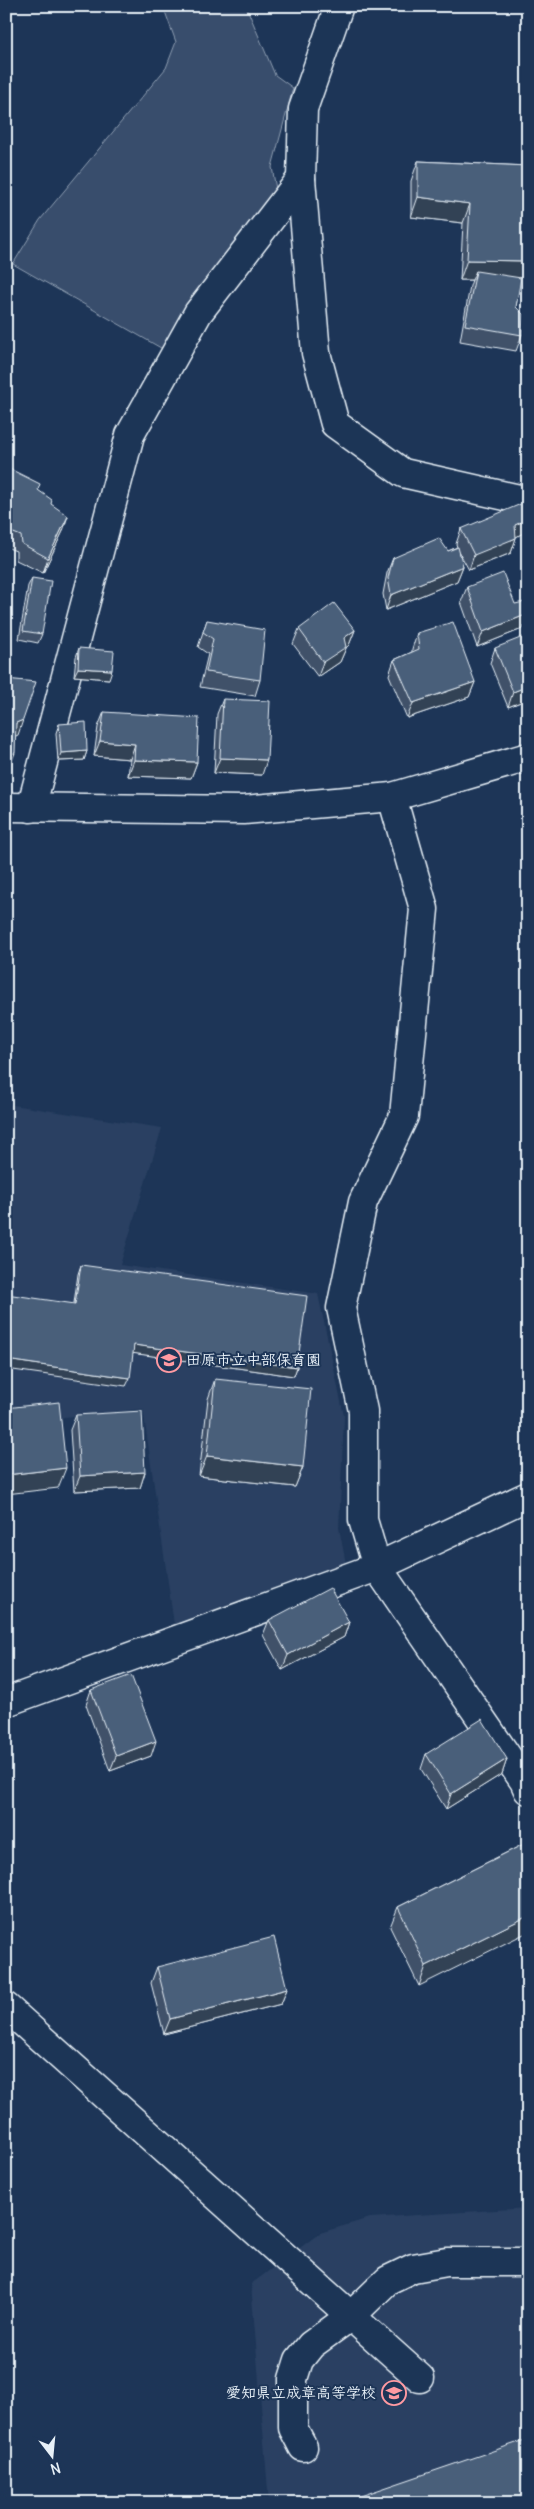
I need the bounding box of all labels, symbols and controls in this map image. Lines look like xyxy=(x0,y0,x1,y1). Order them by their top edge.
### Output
school or university icon: 田原市立中部保育園 xyxy=(156,1347,182,1373)
place label: 田原市立中部保育園 xyxy=(186,1350,321,1369)
school or university icon: 愛知県立成章高等学校 xyxy=(381,2380,407,2406)
place label: 愛知県立成章高等学校 xyxy=(226,2383,376,2402)
north arrow xyxy=(28,2432,78,2482)
text: N xyxy=(48,2459,63,2478)

